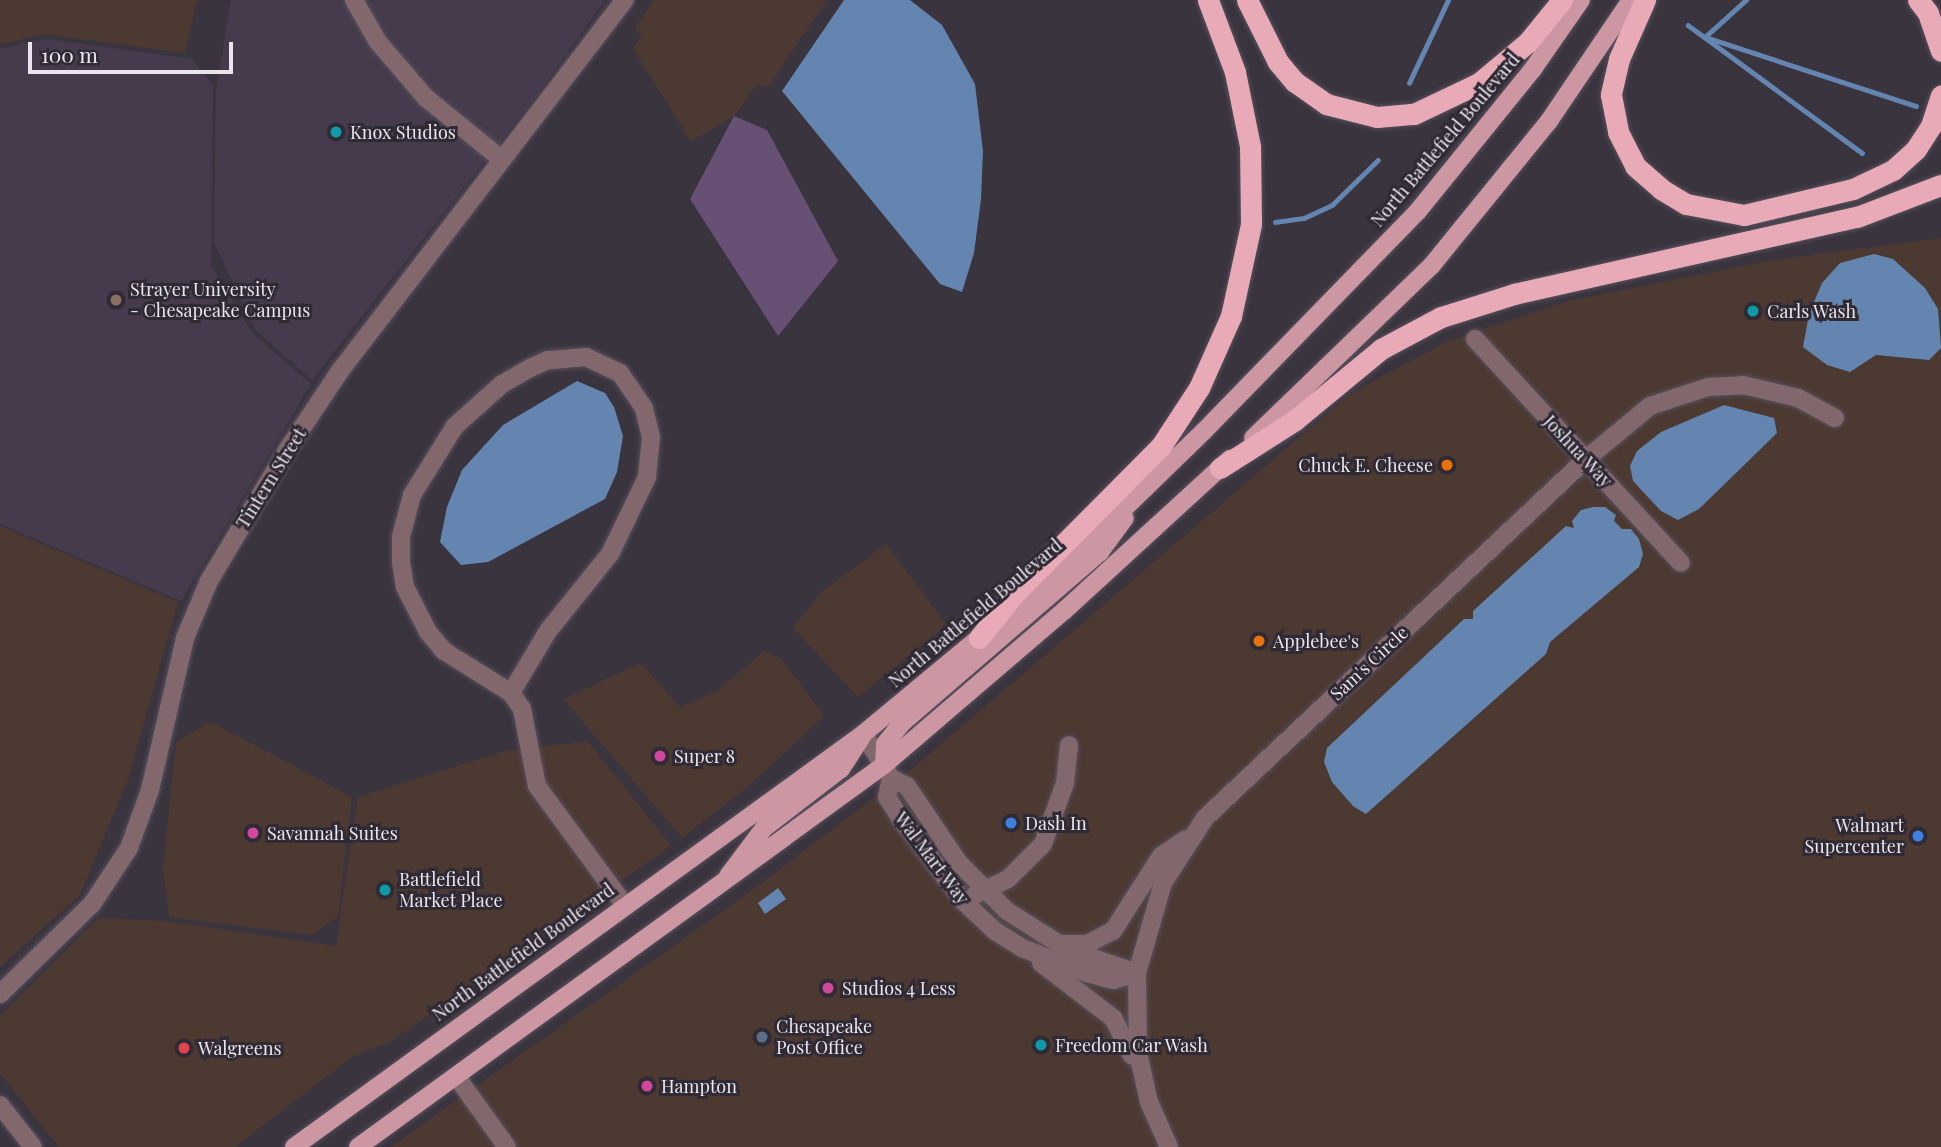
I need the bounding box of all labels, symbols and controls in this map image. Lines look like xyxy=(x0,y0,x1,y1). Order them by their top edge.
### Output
scale bar xyxy=(32,28,236,72)
text: 100 m xyxy=(41,40,98,68)
street label: North Battlefield Boulevard xyxy=(1366,49,1524,231)
place label: Knox Studios xyxy=(350,121,456,143)
marker: Knox Studios xyxy=(328,124,344,140)
place label: Strayer University - Chesapeake Campus xyxy=(130,279,310,322)
marker: Strayer University - Chesapeake Campus xyxy=(108,292,124,308)
place label: Carls Wash xyxy=(1767,300,1857,322)
marker: Carls Wash xyxy=(1745,303,1761,319)
street label: Joshua Way xyxy=(1539,410,1617,492)
street label: Tintern Street xyxy=(232,424,310,532)
place label: Chuck E. Cheese xyxy=(1298,454,1433,476)
marker: Chuck E. Cheese xyxy=(1439,457,1455,473)
street label: North Battlefield Boulevard xyxy=(884,534,1066,692)
street label: Sam's Circle xyxy=(1326,622,1412,704)
place label: Applebee's xyxy=(1273,630,1359,652)
marker: Applebee's xyxy=(1251,633,1267,649)
place label: Super 8 xyxy=(674,745,736,767)
marker: Super 8 xyxy=(652,748,668,764)
street label: Wal Mart Way xyxy=(890,807,974,909)
place label: Dash In xyxy=(1025,812,1087,834)
marker: Dash In xyxy=(1003,815,1019,831)
place label: Walmart Supercenter xyxy=(1805,815,1904,858)
place label: Savannah Suites xyxy=(267,822,398,844)
marker: Savannah Suites xyxy=(245,825,261,841)
marker: Walmart Supercenter xyxy=(1910,828,1926,844)
place label: Battlefield Market Place xyxy=(399,869,503,912)
street label: North Battlefield Boulevard xyxy=(428,879,618,1025)
marker: Battlefield Market Place xyxy=(377,882,393,898)
place label: Studios 4 Less xyxy=(842,977,956,999)
marker: Studios 4 Less xyxy=(820,980,836,996)
place label: Chesapeake Post Office xyxy=(776,1016,872,1058)
marker: Chesapeake Post Office xyxy=(754,1029,770,1045)
place label: Freedom Car Wash xyxy=(1055,1034,1209,1056)
place label: Walgreens xyxy=(198,1037,282,1059)
marker: Freedom Car Wash xyxy=(1033,1037,1049,1053)
marker: Walgreens xyxy=(176,1040,192,1056)
place label: Hampton xyxy=(661,1075,737,1097)
marker: Hampton xyxy=(639,1078,655,1094)

